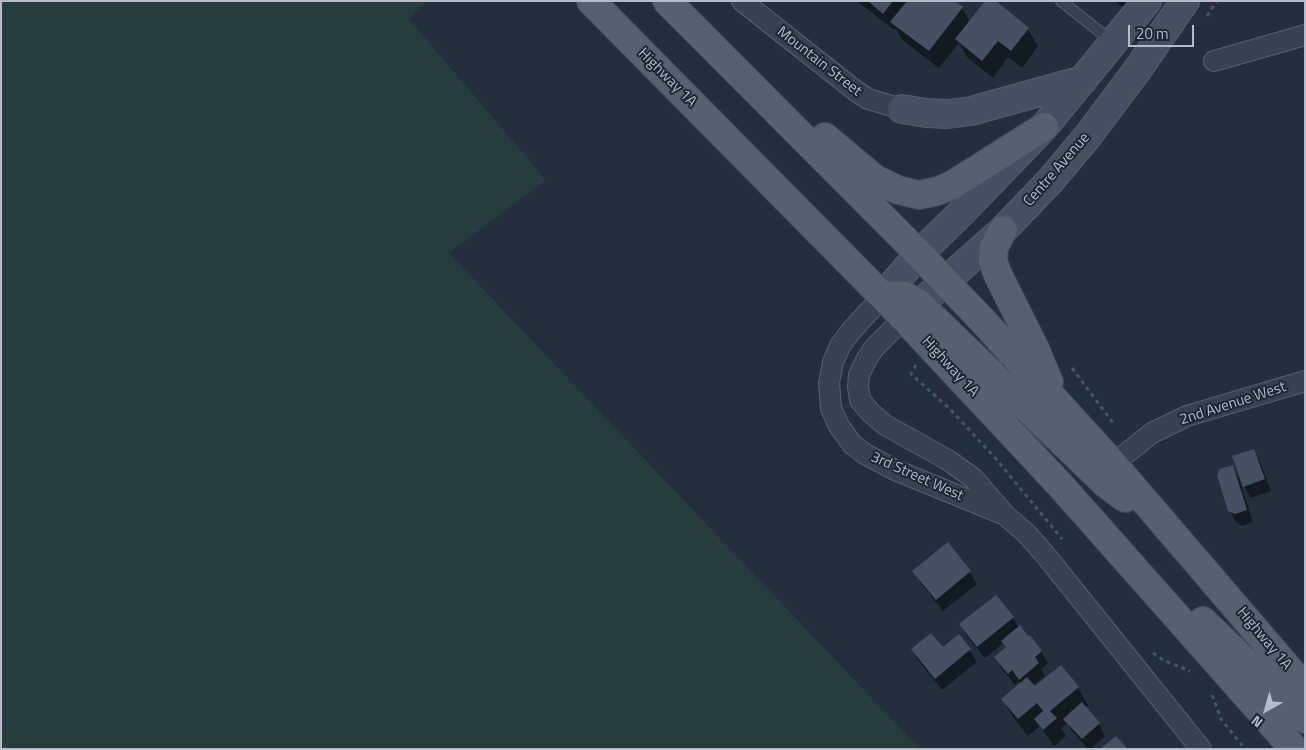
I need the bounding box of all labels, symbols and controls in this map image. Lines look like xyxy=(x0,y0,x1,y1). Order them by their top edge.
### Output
scale bar xyxy=(1131,15,1197,47)
text: 20 m xyxy=(1136,22,1169,45)
street label: Mountain Street xyxy=(773,23,865,101)
street label: Highway 1A xyxy=(634,45,700,111)
street label: Centre Avenue xyxy=(1020,129,1094,211)
street label: Highway 1A xyxy=(918,333,982,401)
street label: 2nd Avenue West xyxy=(1178,378,1288,430)
street label: 3rd Street West xyxy=(868,449,966,505)
street label: Highway 1A xyxy=(1233,604,1295,674)
north arrow xyxy=(1241,685,1291,735)
text: N xyxy=(1246,711,1267,733)

